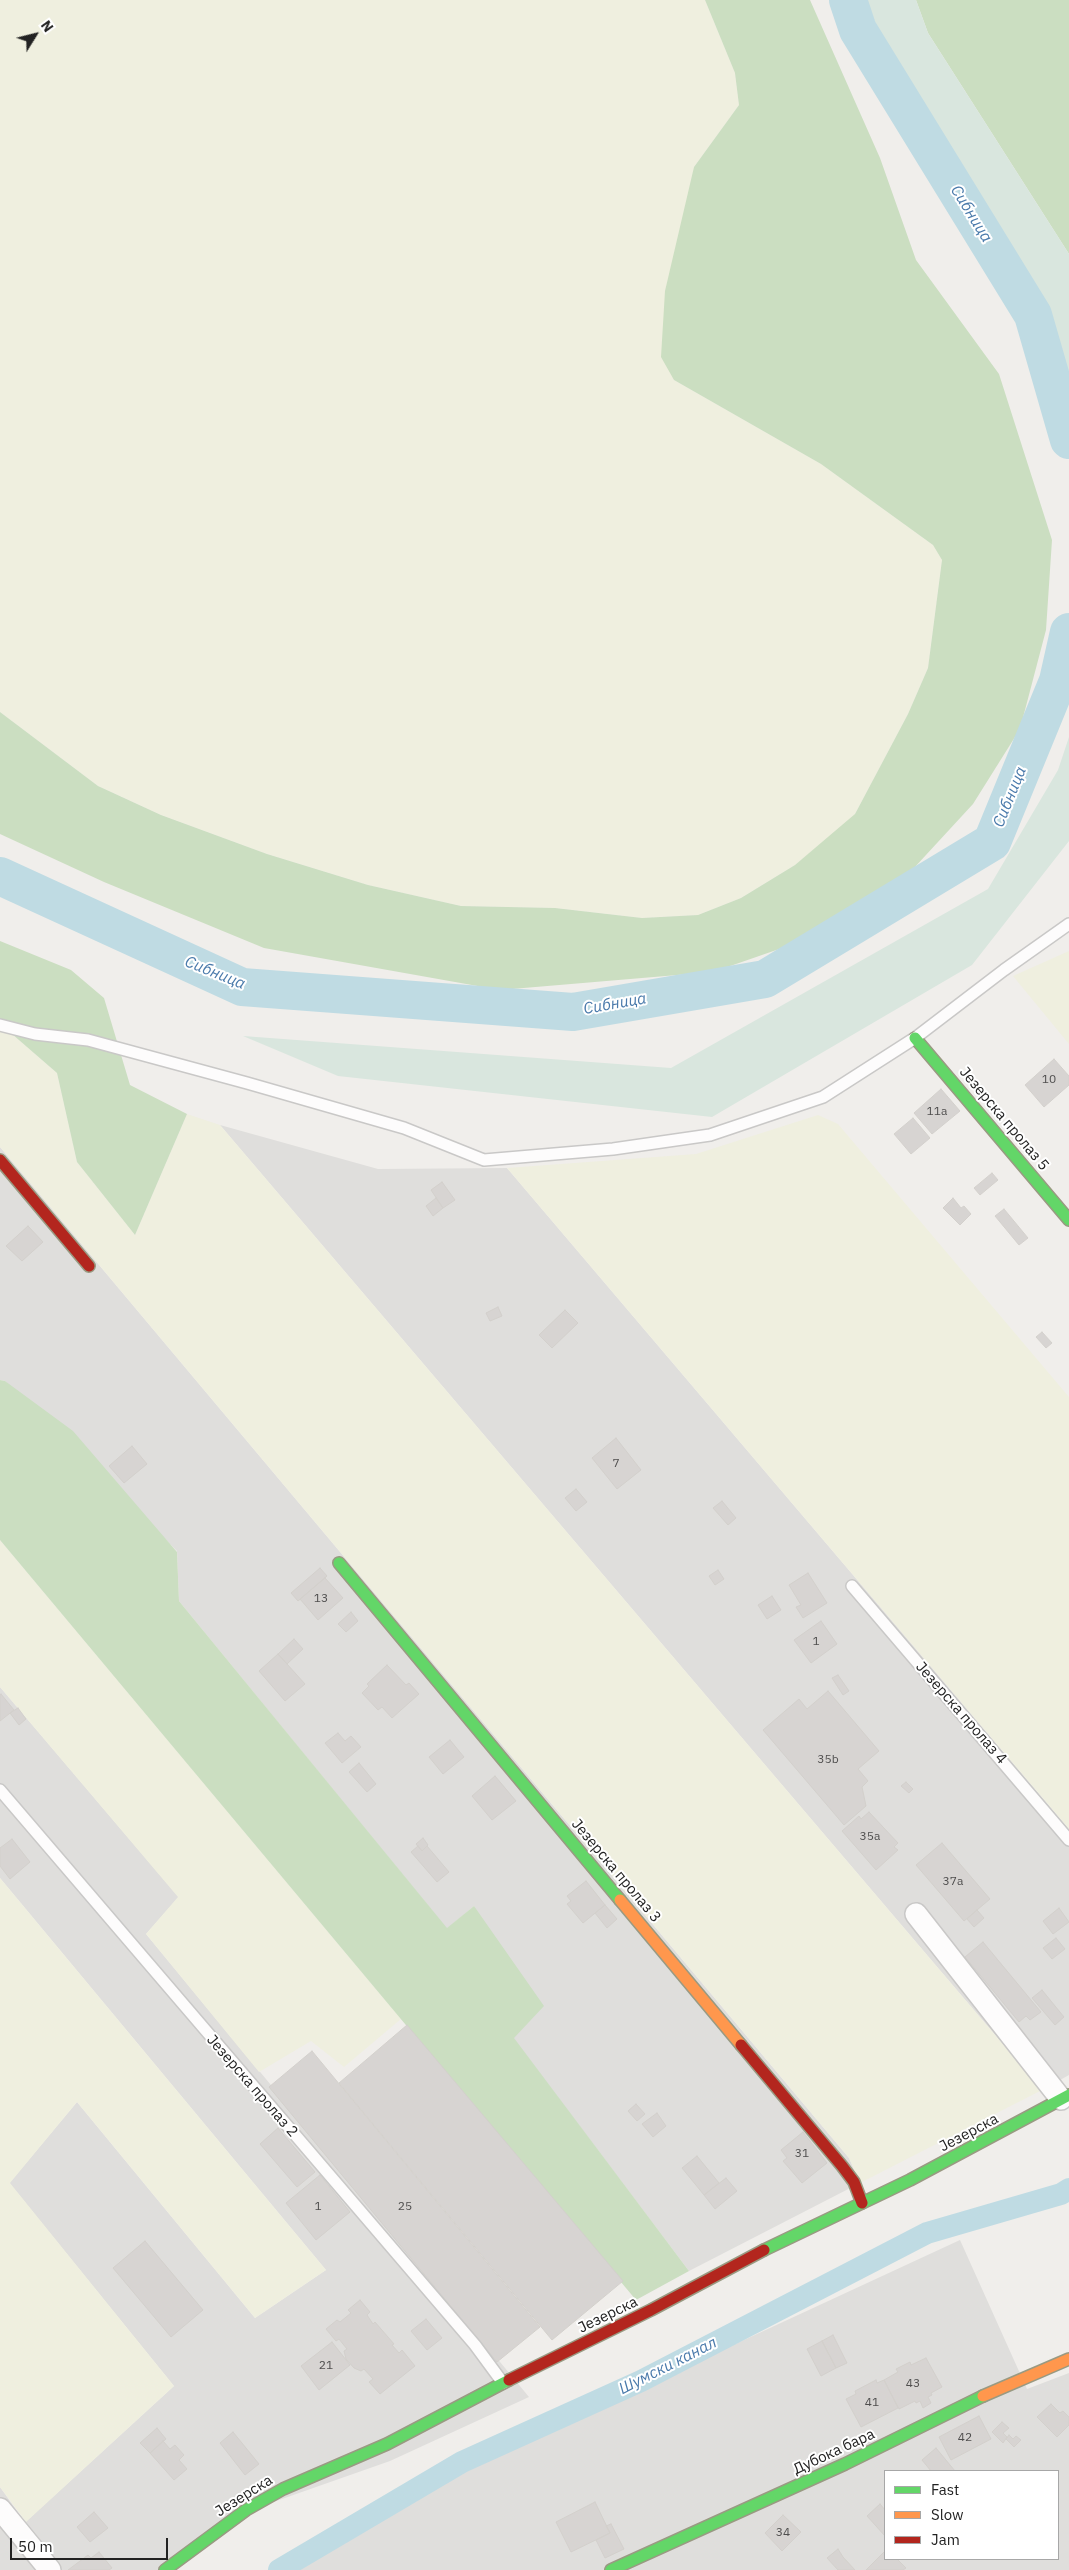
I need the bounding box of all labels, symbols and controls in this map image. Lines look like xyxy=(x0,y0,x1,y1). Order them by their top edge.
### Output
north arrow xyxy=(10,10,60,60)
text: N xyxy=(37,17,57,36)
water label: Сибница xyxy=(946,182,996,246)
water label: Сибница xyxy=(989,764,1031,830)
water label: Сибница xyxy=(182,952,248,994)
water label: Сибница xyxy=(582,989,648,1019)
street label: Језерска пролаз 5 xyxy=(955,1064,1053,1174)
house number: 10 xyxy=(1042,1073,1056,1087)
house number: 11a xyxy=(927,1105,947,1119)
house number: 7 xyxy=(612,1457,620,1471)
house number: 13 xyxy=(314,1592,328,1606)
house number: 1 xyxy=(812,1635,820,1649)
street label: Језерска пролаз 4 xyxy=(912,1658,1010,1768)
house number: 35b xyxy=(817,1753,839,1767)
street label: Језерска пролаз 3 xyxy=(567,1816,665,1926)
house number: 35a xyxy=(860,1830,880,1844)
house number: 37a xyxy=(943,1875,963,1889)
street label: Језерска пролаз 2 xyxy=(203,2031,301,2141)
street label: Језерска xyxy=(937,2110,1001,2156)
house number: 31 xyxy=(795,2147,809,2161)
house number: 1 xyxy=(314,2200,322,2214)
house number: 25 xyxy=(398,2200,412,2214)
street label: Језерска xyxy=(575,2293,641,2337)
water label: Шумски канал xyxy=(616,2333,720,2399)
house number: 21 xyxy=(319,2359,333,2373)
house number: 43 xyxy=(906,2377,920,2391)
house number: 41 xyxy=(865,2396,879,2410)
street label: Дубока бара xyxy=(790,2425,878,2479)
house number: 42 xyxy=(958,2431,972,2445)
legend xyxy=(884,2470,1059,2560)
street label: Језерска xyxy=(212,2471,276,2521)
text: Fast xyxy=(931,2480,959,2499)
text: Slow xyxy=(931,2505,964,2524)
house number: 34 xyxy=(776,2526,790,2540)
scale bar xyxy=(12,2528,170,2560)
text: Jam xyxy=(931,2530,960,2549)
text: 50 m xyxy=(18,2537,53,2556)

